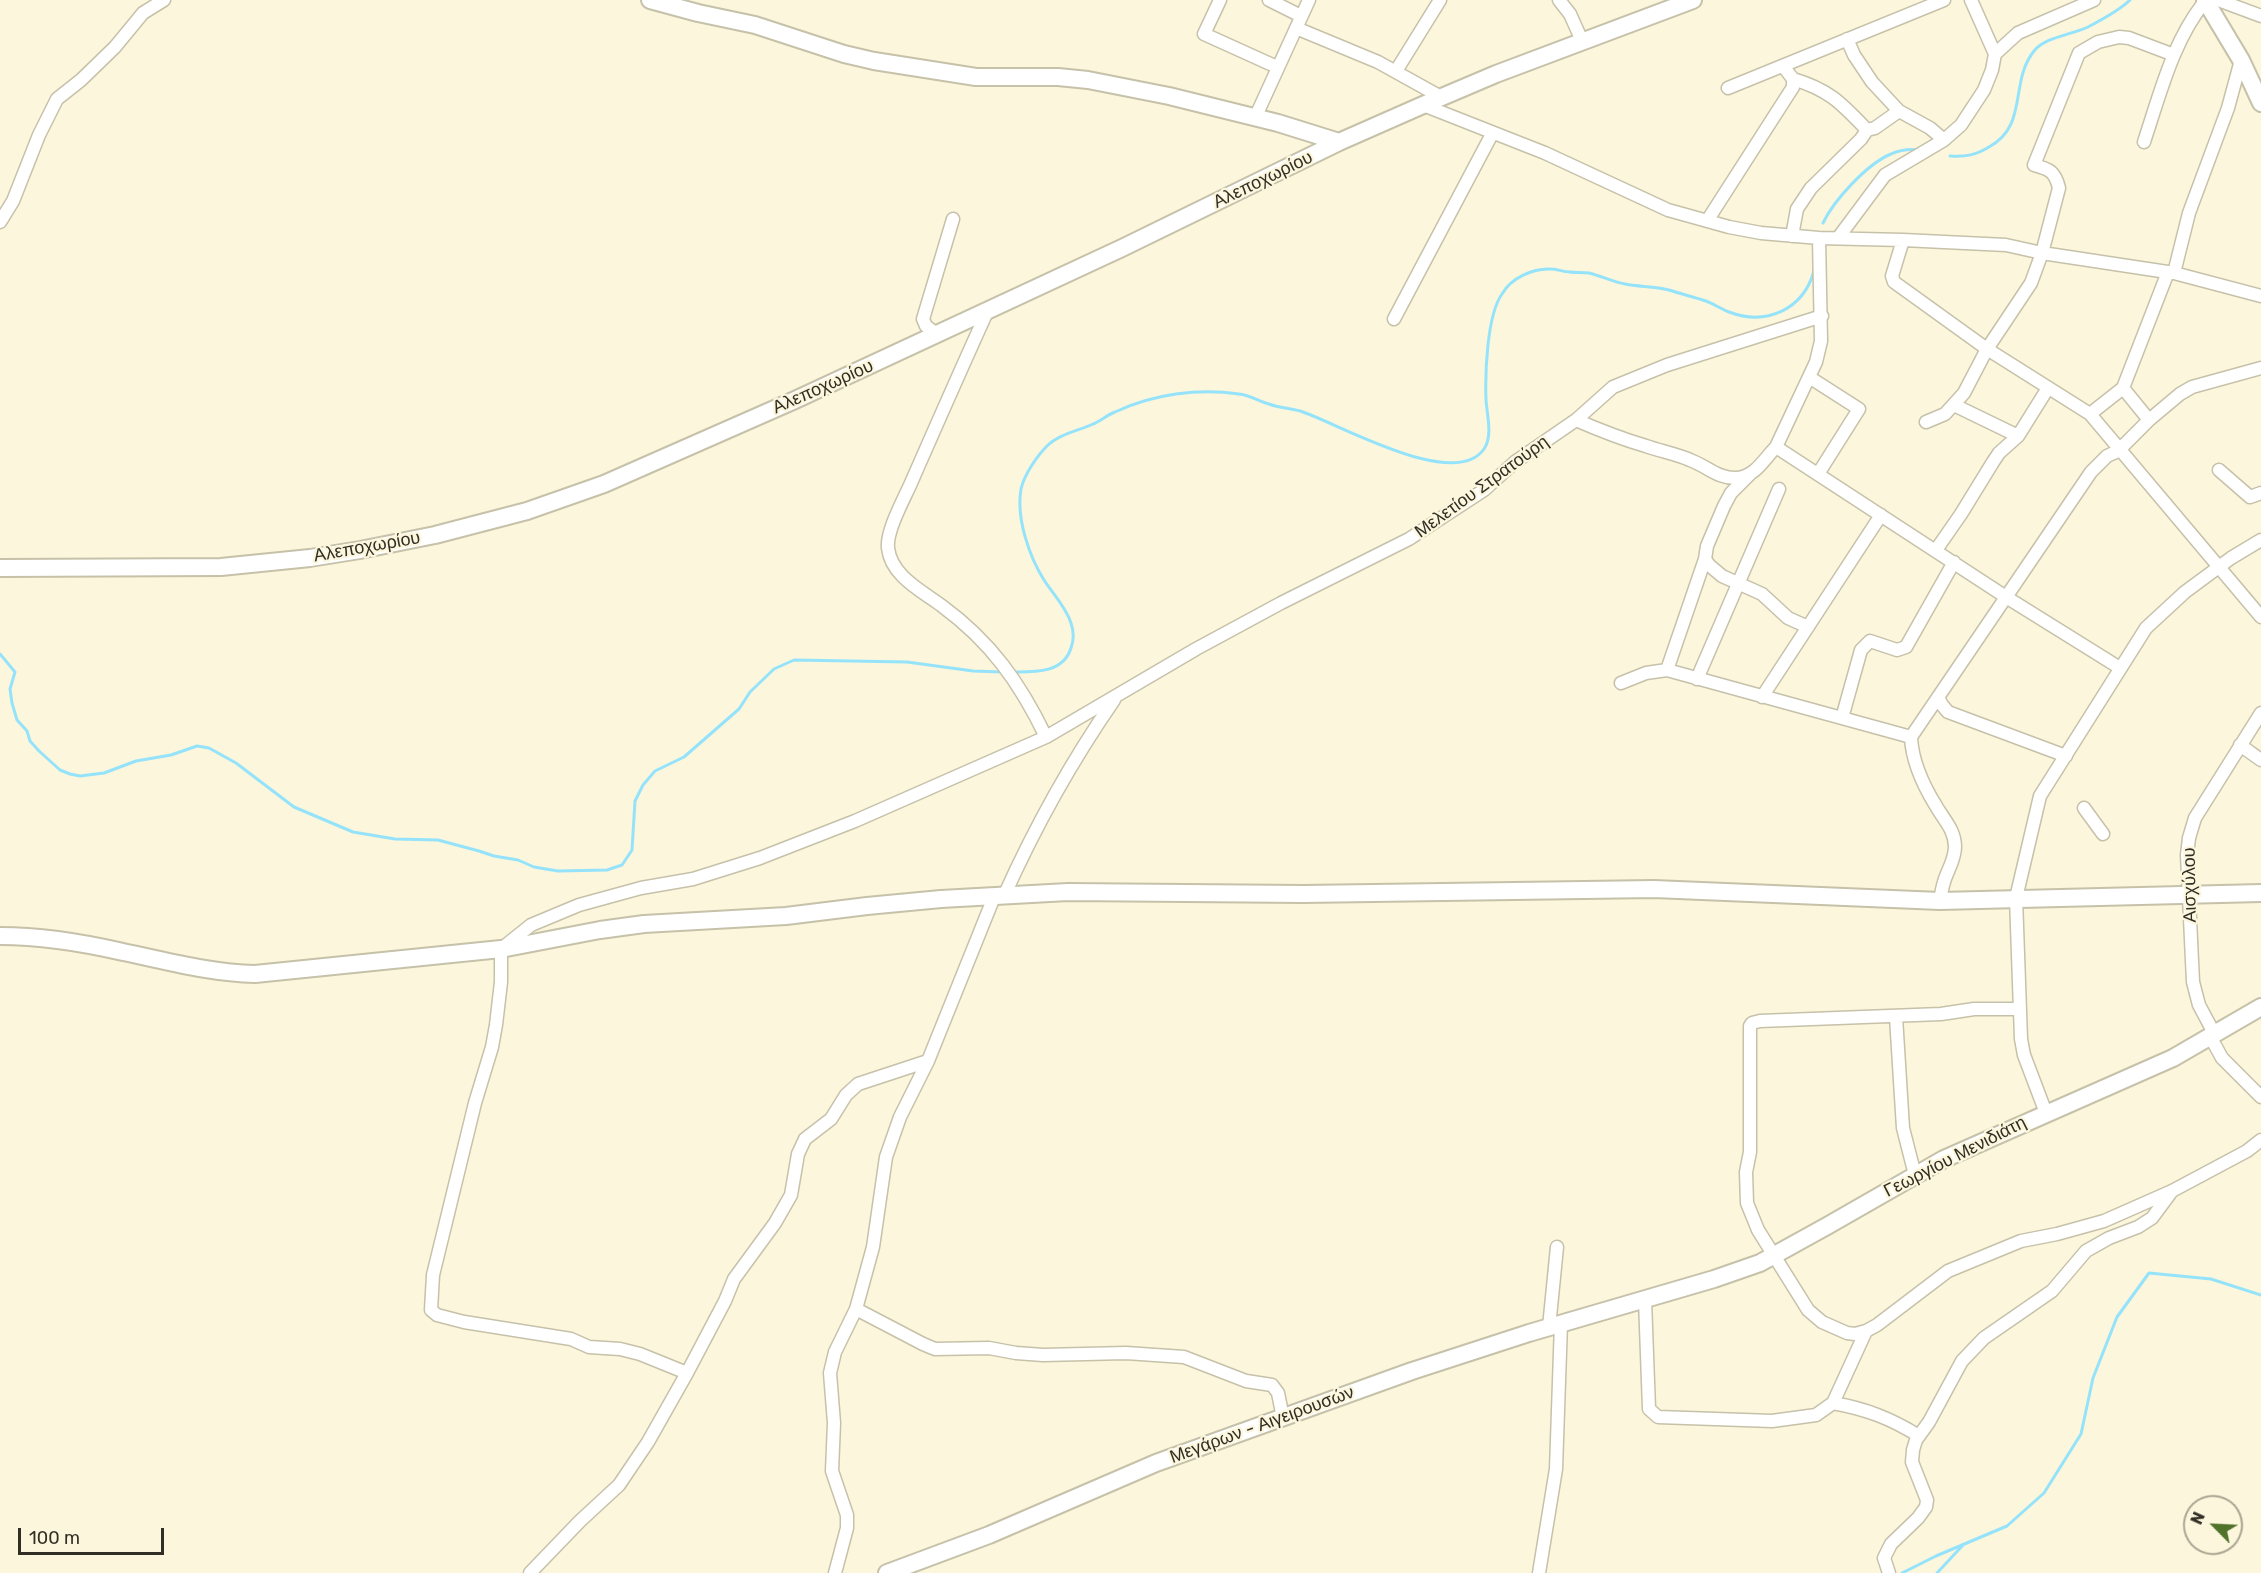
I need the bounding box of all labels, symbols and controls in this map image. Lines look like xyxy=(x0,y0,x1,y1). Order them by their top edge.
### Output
street label: Αλεποχωρίου xyxy=(1210,147,1316,213)
street label: Αλεποχωρίου xyxy=(769,355,877,419)
street label: Μελετίου Στρατούρη xyxy=(1411,431,1553,543)
street label: Αλεποχωρίου xyxy=(312,527,422,567)
street label: Αισχύλου xyxy=(2179,847,2201,923)
street label: Γεωργίου Μενιδιάτη xyxy=(1880,1112,2030,1202)
street label: Μεγάρων - Αιγειρουσών xyxy=(1167,1382,1357,1468)
north arrow xyxy=(2183,1495,2243,1555)
text: N xyxy=(2187,1509,2209,1527)
scale bar xyxy=(21,1516,166,1554)
text: 100 m xyxy=(29,1527,80,1549)

